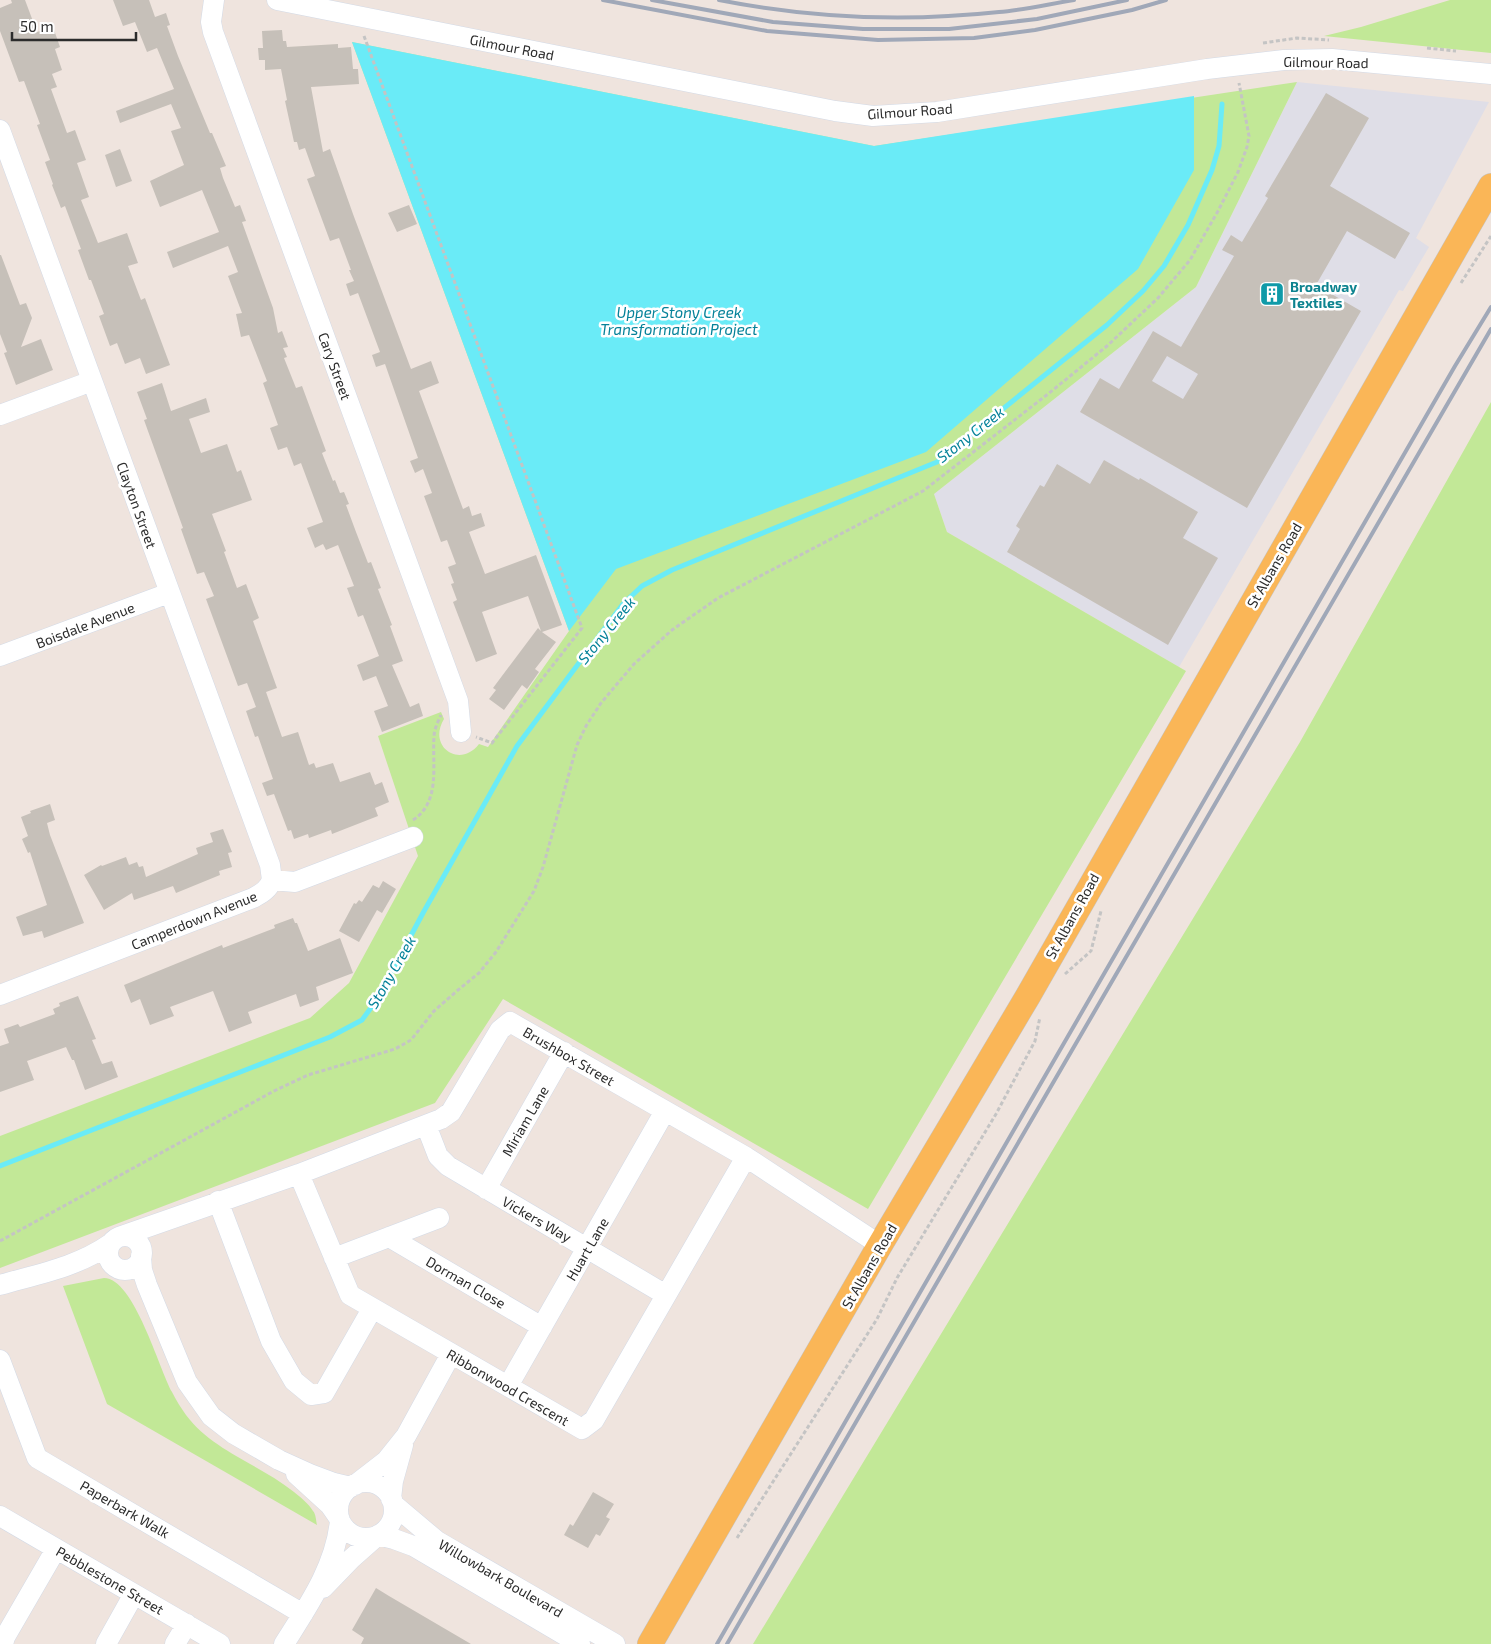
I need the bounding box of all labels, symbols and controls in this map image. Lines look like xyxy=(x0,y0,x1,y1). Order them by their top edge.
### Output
scale bar xyxy=(12,10,136,42)
text: 50 m xyxy=(20,17,54,35)
street label: Gilmour Road xyxy=(469,31,555,63)
street label: Gilmour Road xyxy=(1283,53,1369,71)
street label: Gilmour Road xyxy=(867,100,953,122)
place label: Broadway Textiles xyxy=(1290,278,1357,311)
building icon: Broadway Textiles xyxy=(1259,281,1285,307)
water label: Upper Stony Creek Transformation Project xyxy=(600,303,758,339)
street label: Cary Street xyxy=(315,330,355,402)
water label: Stony Creek xyxy=(933,402,1008,467)
street label: Clayton Street xyxy=(114,459,160,551)
street label: St Albans Road xyxy=(1243,520,1305,610)
water label: Stony Creek xyxy=(574,593,639,668)
street label: Boisdale Avenue xyxy=(33,598,137,652)
street label: St Albans Road xyxy=(1042,870,1102,962)
street label: Camperdown Avenue xyxy=(129,887,259,953)
water label: Stony Creek xyxy=(363,932,420,1012)
street label: Brushbox Street xyxy=(520,1023,618,1089)
street label: Miriam Lane xyxy=(498,1083,552,1159)
street label: Vickers Way xyxy=(499,1192,575,1246)
street label: Huart Lane xyxy=(562,1215,612,1283)
street label: St Albans Road xyxy=(838,1221,900,1311)
street label: Dorman Close xyxy=(423,1252,509,1312)
street label: Ribbonwood Crescent xyxy=(444,1345,572,1429)
street label: Paperbark Walk xyxy=(77,1477,173,1541)
street label: Willowbark Boulevard xyxy=(436,1535,566,1621)
street label: Pebblestone Street xyxy=(53,1542,167,1618)

